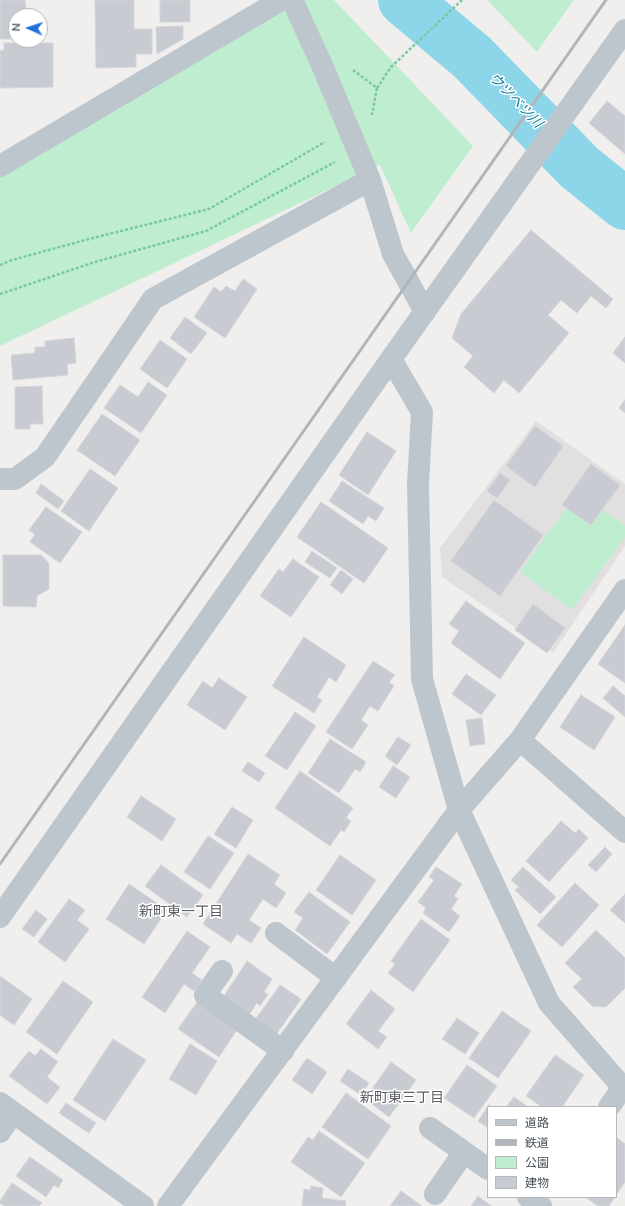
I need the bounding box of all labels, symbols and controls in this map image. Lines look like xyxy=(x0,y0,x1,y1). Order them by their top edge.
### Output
north arrow xyxy=(8,8,48,48)
text: N xyxy=(9,23,24,32)
water label: ウツベツ川 xyxy=(485,70,545,132)
district label: 新町東一丁目 xyxy=(139,905,223,921)
district label: 新町東三丁目 xyxy=(360,1091,444,1107)
legend xyxy=(487,1106,617,1198)
text: 道路 xyxy=(525,1115,549,1131)
text: 鉄道 xyxy=(525,1135,549,1151)
text: 公園 xyxy=(525,1155,549,1171)
text: 建物 xyxy=(525,1175,549,1191)

